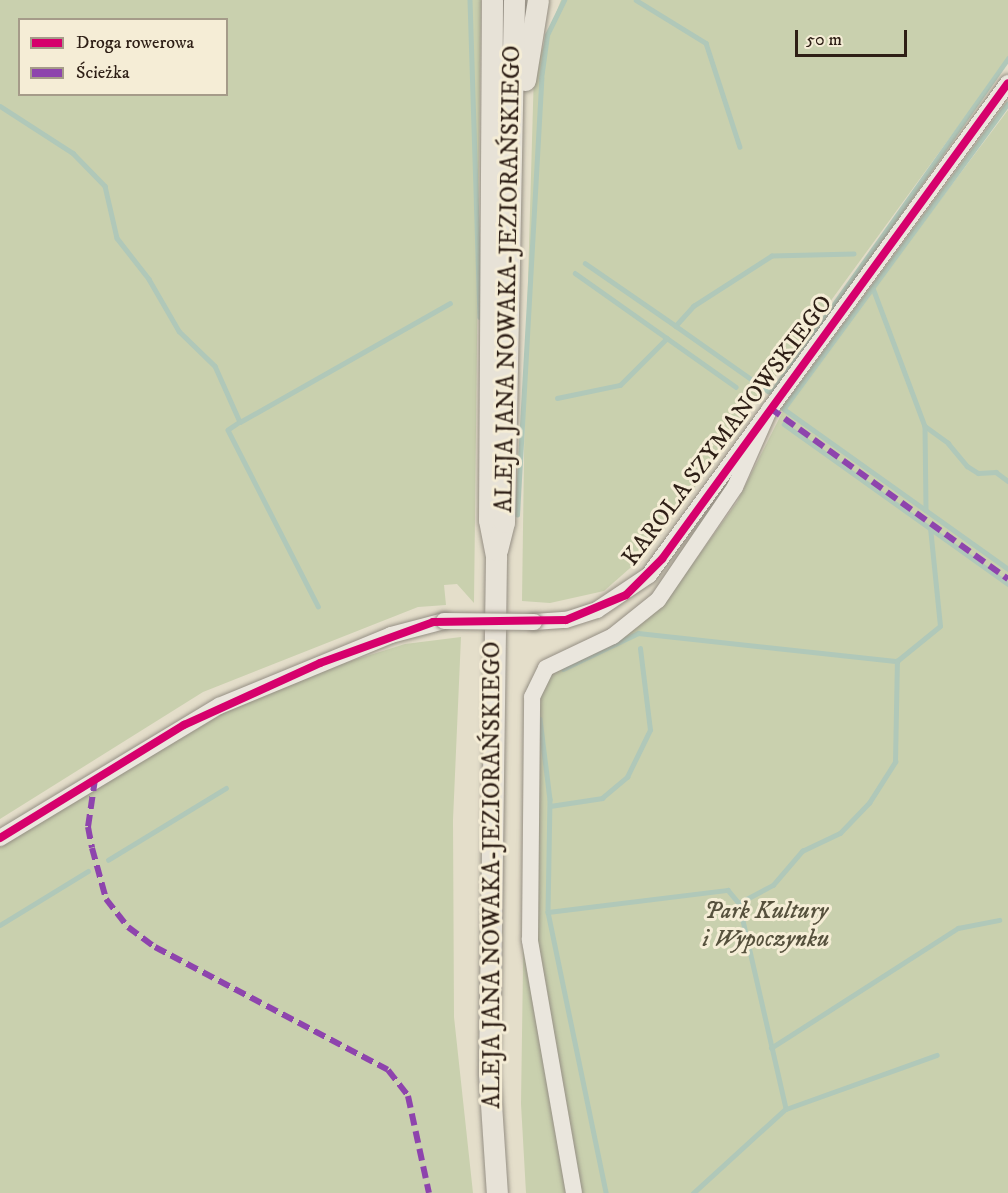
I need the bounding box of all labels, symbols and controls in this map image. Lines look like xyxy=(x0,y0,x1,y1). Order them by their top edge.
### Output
legend xyxy=(18,18,228,96)
scale bar xyxy=(798,18,910,56)
text: 50 m xyxy=(806,29,842,51)
text: Droga rowerowa xyxy=(76,32,194,54)
street label: ALEJA JANA NOWAKA-JEZIORAŃSKIEGO xyxy=(491,45,527,513)
text: Ścieżka xyxy=(76,62,130,84)
street label: KAROLA SZYMANOWSKIEGO xyxy=(617,290,839,572)
street label: ALEJA JANA NOWAKA-JEZIORAŃSKIEGO xyxy=(479,641,507,1109)
park label: Park Kultury i Wypoczynku xyxy=(703,898,829,954)

